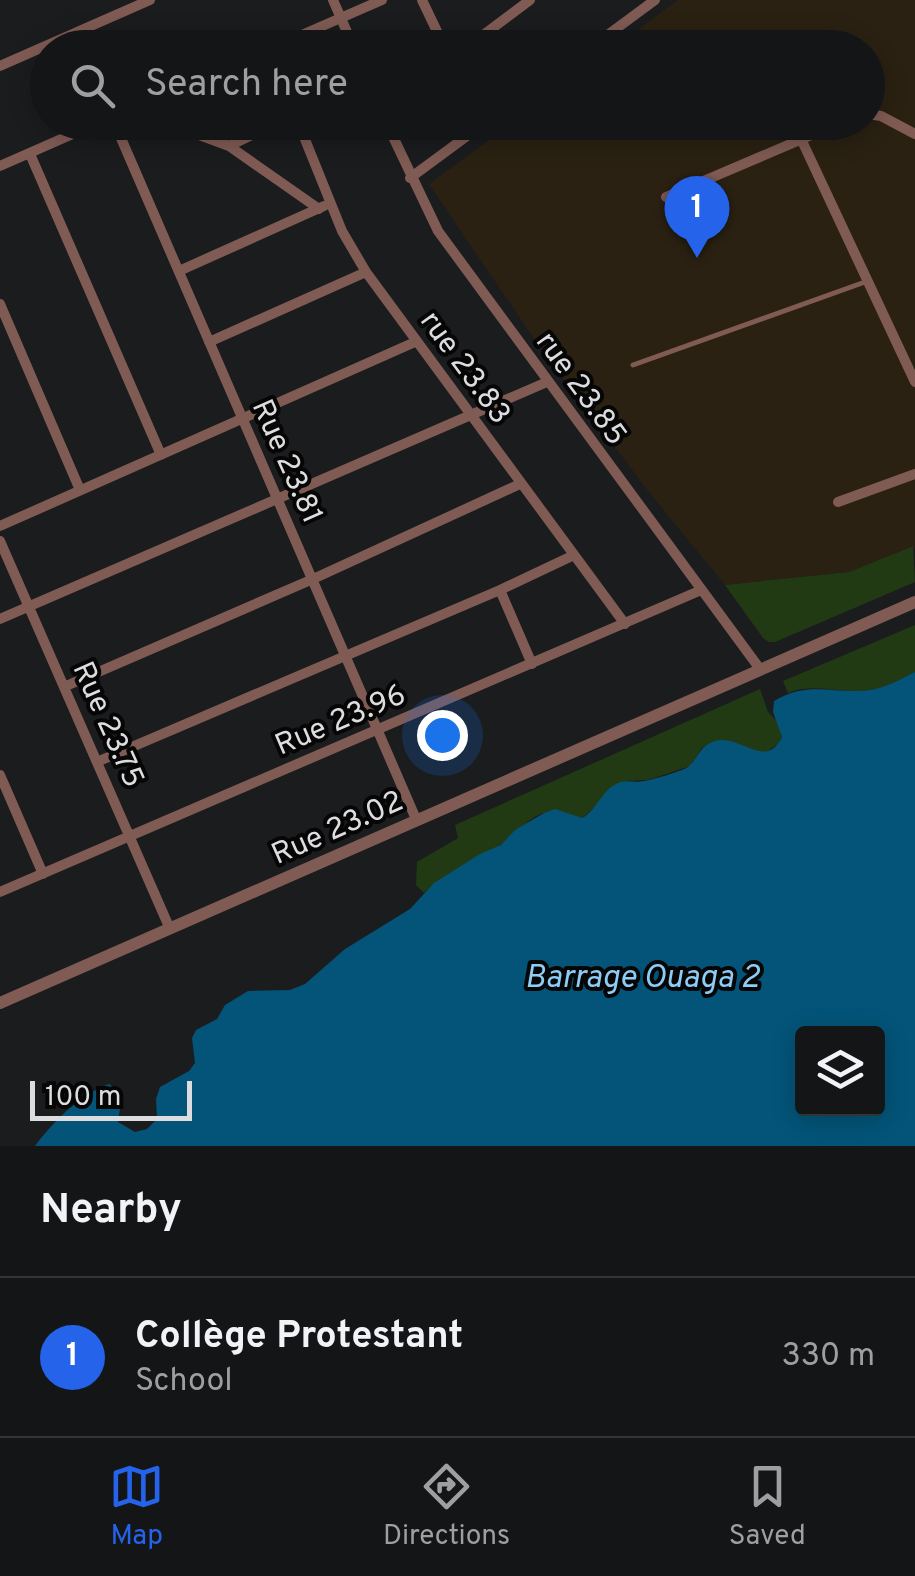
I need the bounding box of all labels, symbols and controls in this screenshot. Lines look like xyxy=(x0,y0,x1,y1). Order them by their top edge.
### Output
search box xyxy=(30,30,885,140)
icon: search xyxy=(65,58,120,113)
text: Search here xyxy=(145,61,348,110)
pin: 1 xyxy=(664,176,730,258)
street label: rue 23.83 xyxy=(411,305,517,432)
street label: rue 23.85 xyxy=(526,325,634,453)
street label: Rue 23.81 xyxy=(242,394,329,530)
street label: Rue 23.75 xyxy=(63,656,151,794)
street label: Rue 23.96 xyxy=(270,677,412,765)
your location xyxy=(417,710,468,761)
street label: Rue 23.02 xyxy=(267,784,410,875)
water label: Barrage Ouaga 2 xyxy=(525,959,761,999)
map controls xyxy=(795,1026,885,1116)
button: layers xyxy=(795,1026,885,1116)
scale bar xyxy=(30,1076,192,1120)
text: 100 m xyxy=(45,1080,121,1116)
text: Nearby xyxy=(40,1185,182,1238)
text: Collège Protestant xyxy=(135,1313,463,1362)
text: 1 xyxy=(66,1337,79,1377)
text: 330 m xyxy=(782,1337,875,1377)
text: School xyxy=(135,1362,233,1402)
tab: Map xyxy=(109,1459,164,1555)
tab: Directions xyxy=(383,1459,510,1555)
tab: Saved xyxy=(729,1459,806,1555)

